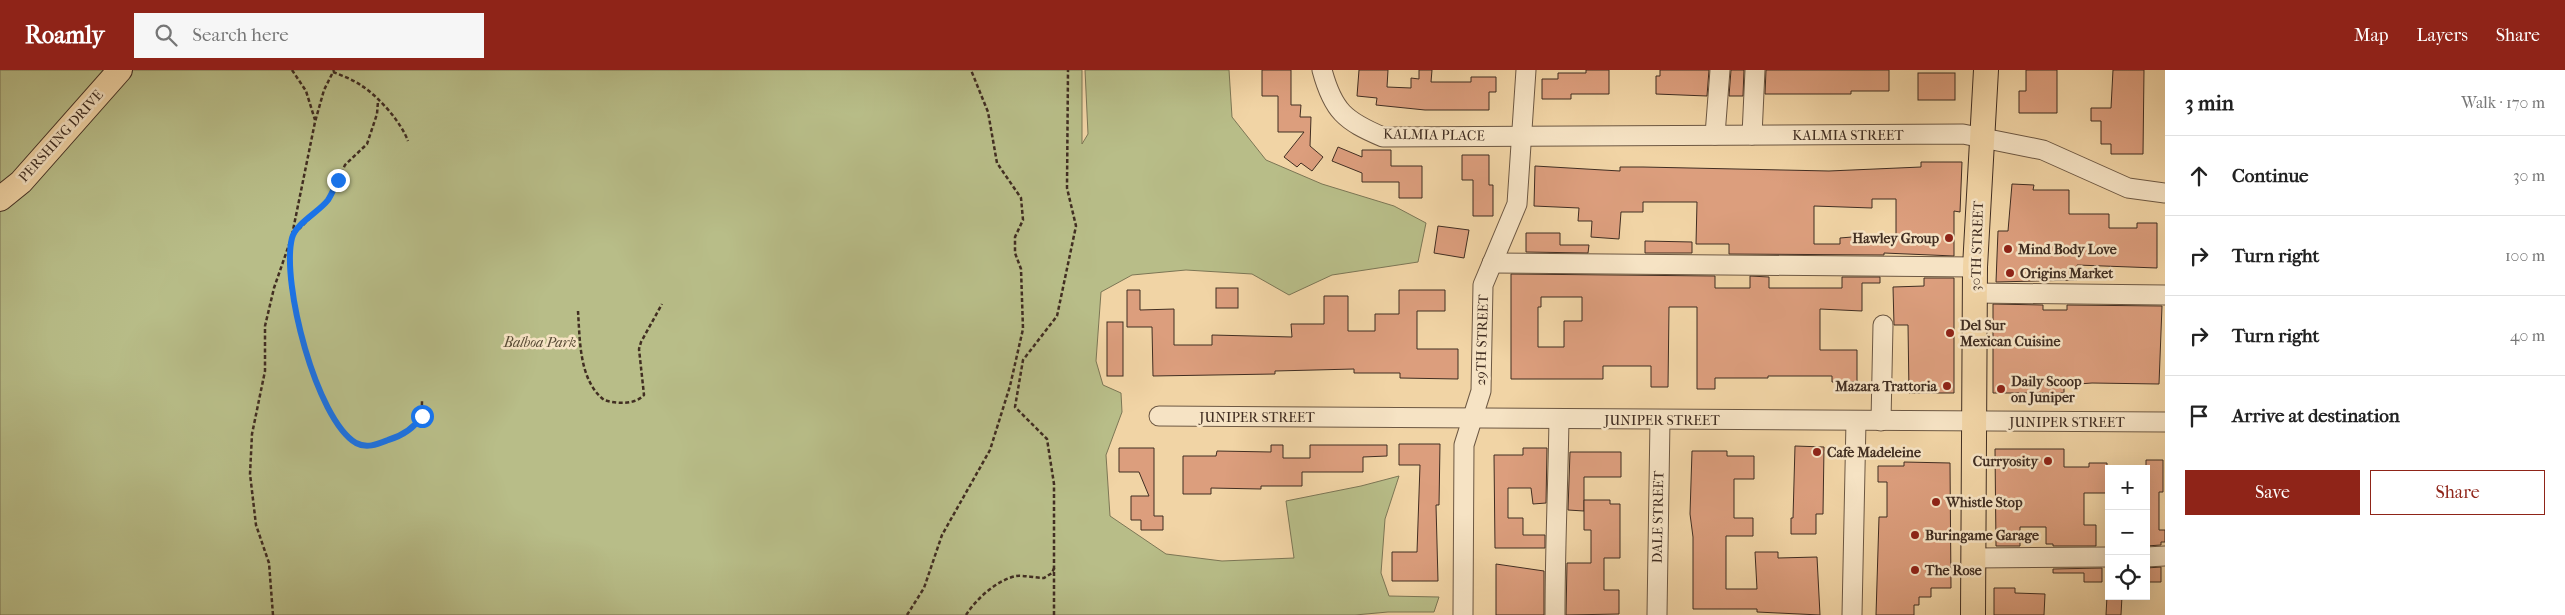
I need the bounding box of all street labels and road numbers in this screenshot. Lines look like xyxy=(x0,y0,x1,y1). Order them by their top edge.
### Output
street label: PERSHING DRIVE xyxy=(15,86,107,186)
street label: KALMIA PLACE xyxy=(1383,126,1485,144)
street label: KALMIA STREET xyxy=(1792,127,1904,144)
street label: 30TH STREET xyxy=(1967,200,1987,291)
street label: 29TH STREET xyxy=(1472,293,1492,386)
street label: JUNIPER STREET xyxy=(1198,409,1315,426)
street label: JUNIPER STREET xyxy=(1603,412,1720,429)
street label: JUNIPER STREET xyxy=(2008,414,2125,431)
street label: DALE STREET xyxy=(1649,470,1667,564)

